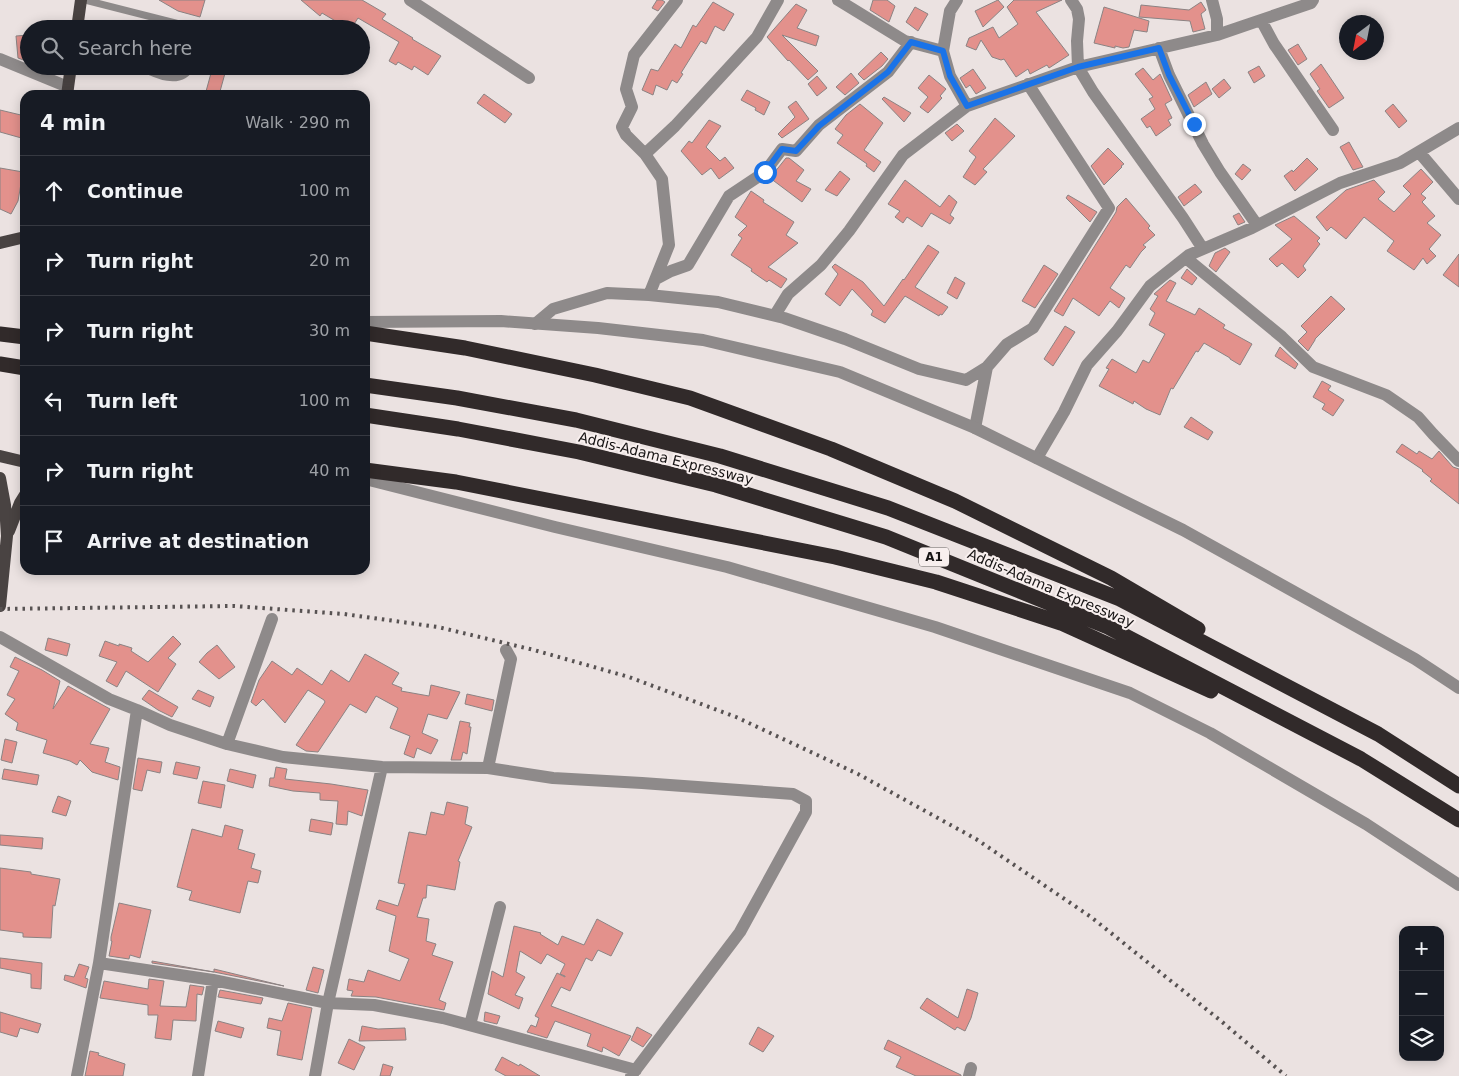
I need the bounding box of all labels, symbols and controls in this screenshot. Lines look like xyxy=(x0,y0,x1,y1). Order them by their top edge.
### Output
north arrow xyxy=(1339,15,1384,60)
search box xyxy=(20,20,370,75)
icon: search xyxy=(38,34,66,62)
text: Search here xyxy=(78,37,192,59)
text: 4 min xyxy=(40,111,106,135)
text: Walk · 290 m xyxy=(245,113,350,132)
route end xyxy=(1183,113,1206,136)
route start xyxy=(754,161,777,184)
icon: ahead xyxy=(40,177,68,205)
text: Continue xyxy=(87,180,183,202)
text: 100 m xyxy=(299,181,350,200)
icon: right xyxy=(40,247,68,275)
text: Turn right xyxy=(87,250,193,272)
text: 20 m xyxy=(309,251,350,270)
icon: right xyxy=(40,317,68,345)
text: Turn right xyxy=(87,320,193,342)
text: 30 m xyxy=(309,321,350,340)
icon: left xyxy=(40,387,68,415)
text: Turn left xyxy=(87,390,178,412)
text: 100 m xyxy=(299,391,350,410)
street label: Addis-Adama Expressway xyxy=(577,429,755,487)
icon: right xyxy=(40,457,68,485)
text: Turn right xyxy=(87,460,193,482)
text: 40 m xyxy=(309,461,350,480)
icon: arrive xyxy=(40,527,68,555)
text: Arrive at destination xyxy=(87,530,309,552)
street label: Addis-Adama Expressway xyxy=(965,546,1137,630)
road number: A1 xyxy=(919,548,949,566)
map controls xyxy=(1399,926,1444,1061)
button: + xyxy=(1399,926,1444,971)
button: − xyxy=(1399,971,1444,1016)
button: layers xyxy=(1399,1016,1444,1061)

